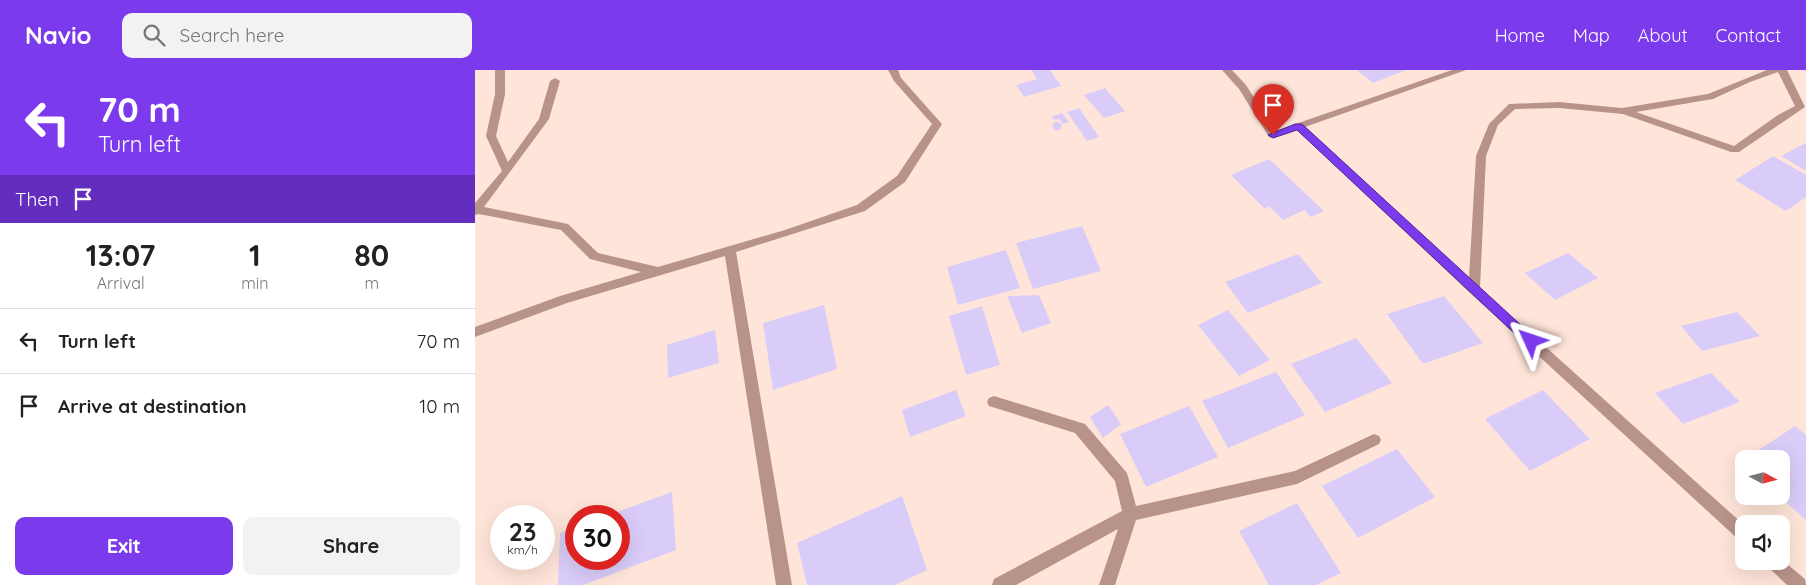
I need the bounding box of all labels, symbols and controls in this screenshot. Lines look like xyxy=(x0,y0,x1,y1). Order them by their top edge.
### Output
search box xyxy=(122,13,472,58)
text: Navio xyxy=(25,20,92,50)
icon: search xyxy=(140,21,168,49)
text: Search here xyxy=(180,23,284,47)
text: Home xyxy=(1495,24,1545,47)
text: Map xyxy=(1573,24,1610,47)
text: About xyxy=(1638,24,1688,47)
text: Contact xyxy=(1716,24,1781,47)
pin xyxy=(1252,84,1294,135)
text: 70 m xyxy=(98,87,181,131)
icon: left xyxy=(15,90,80,155)
icon: arrive xyxy=(1259,91,1287,119)
text: Turn left xyxy=(98,130,181,158)
icon: arrive xyxy=(69,185,97,213)
text: Then xyxy=(15,187,59,211)
text: 13:07 xyxy=(86,236,155,274)
text: 1 xyxy=(249,236,261,274)
text: 80 xyxy=(354,236,389,274)
text: Arrival xyxy=(97,273,145,293)
text: min xyxy=(241,273,269,293)
text: m xyxy=(364,273,379,293)
position arrow xyxy=(1504,314,1556,366)
icon: left xyxy=(15,327,43,355)
text: Turn left xyxy=(58,329,136,353)
text: 70 m xyxy=(416,329,460,353)
icon: arrive xyxy=(15,392,43,420)
text: Arrive at destination xyxy=(58,394,247,418)
text: 10 m xyxy=(419,394,460,418)
north arrow xyxy=(1735,450,1790,505)
map controls xyxy=(1735,450,1790,570)
speed limit sign: 30 xyxy=(565,505,630,570)
button: sound xyxy=(1735,515,1790,570)
text: 23 xyxy=(509,516,536,547)
button: Exit xyxy=(15,517,233,575)
button: Share xyxy=(243,517,460,575)
text: km/h xyxy=(507,542,538,557)

